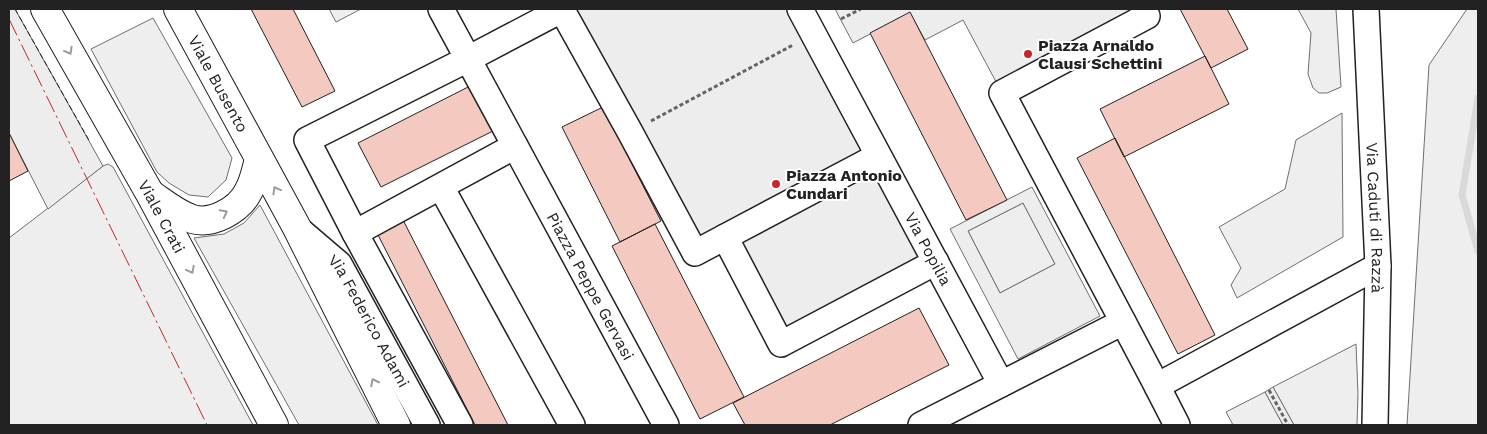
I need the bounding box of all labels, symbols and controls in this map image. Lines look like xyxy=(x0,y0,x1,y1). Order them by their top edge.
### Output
street label: Viale Busento xyxy=(185,32,253,135)
place label: Piazza Arnaldo Clausi Schettini xyxy=(1038,36,1162,73)
one-way arrow xyxy=(63,46,73,55)
marker: Piazza Arnaldo Clausi Schettini xyxy=(1022,48,1034,60)
street label: Via Caduti di Razzà xyxy=(1363,142,1388,293)
place label: Piazza Antonio Cundari xyxy=(786,166,902,203)
street label: Viale Crati xyxy=(134,176,189,256)
marker: Piazza Antonio Cundari xyxy=(770,178,782,190)
one-way arrow xyxy=(272,187,282,196)
one-way arrow xyxy=(218,209,227,219)
street label: Piazza Peppe Gervasi xyxy=(543,209,639,363)
street label: Via Popilia xyxy=(901,209,956,289)
street label: Via Federico Adami xyxy=(325,250,414,390)
one-way arrow xyxy=(185,264,195,273)
one-way arrow xyxy=(370,378,380,387)

